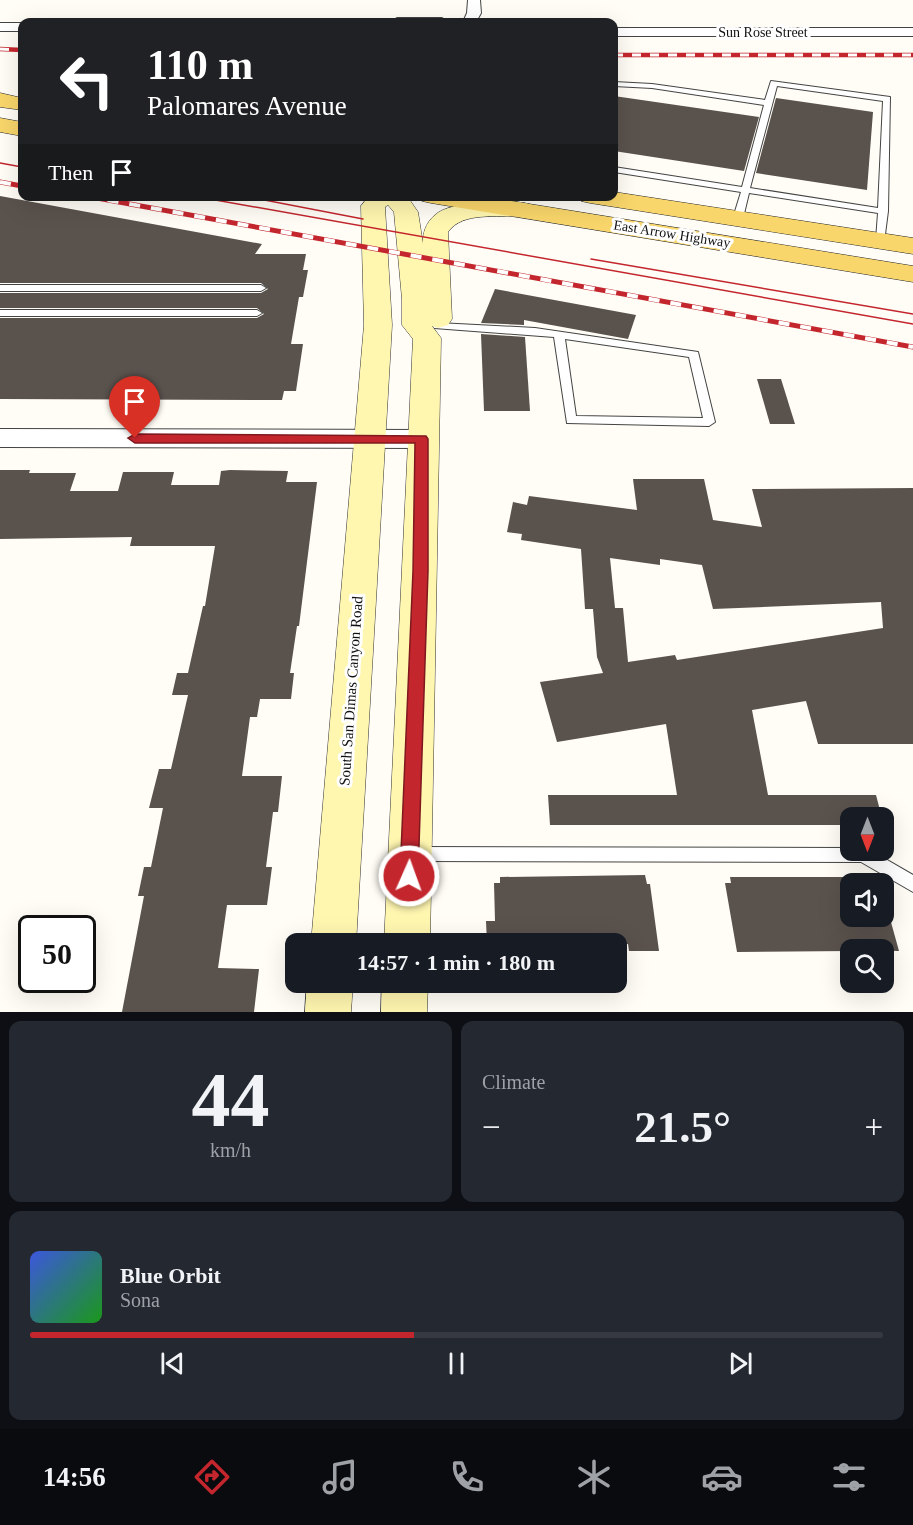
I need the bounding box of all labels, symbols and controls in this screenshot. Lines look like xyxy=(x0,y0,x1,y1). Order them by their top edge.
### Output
street label: Sun Rose Street xyxy=(718,25,808,40)
icon: left xyxy=(48,42,126,120)
text: 110 m xyxy=(147,42,253,88)
text: Palomares Avenue xyxy=(147,91,347,121)
icon: arrive xyxy=(105,156,138,189)
text: Then xyxy=(48,160,93,185)
street label: East Arrow Highway xyxy=(612,217,732,251)
pin xyxy=(109,376,160,438)
icon: arrive xyxy=(118,385,151,418)
street label: South San Dimas Canyon Road xyxy=(336,595,366,786)
north arrow xyxy=(840,807,894,861)
map controls xyxy=(840,807,894,993)
position arrow xyxy=(377,844,441,908)
button: sound xyxy=(840,873,894,927)
speed limit sign: 50 xyxy=(18,915,96,993)
button: search xyxy=(840,939,894,993)
text: 14:57 · 1 min · 180 m xyxy=(357,950,555,975)
text: 44 xyxy=(192,1056,270,1143)
text: Climate xyxy=(482,1071,545,1093)
text: 21.5° xyxy=(634,1102,731,1152)
text: − xyxy=(482,1109,501,1145)
text: + xyxy=(864,1109,883,1145)
text: km/h xyxy=(210,1139,251,1161)
text: Blue Orbit xyxy=(120,1263,221,1288)
text: Sona xyxy=(120,1289,160,1311)
icon: previous xyxy=(156,1347,189,1380)
icon: pause xyxy=(440,1347,473,1380)
icon: next xyxy=(724,1347,757,1380)
icon: directions xyxy=(191,1456,233,1498)
icon: music xyxy=(319,1456,361,1498)
icon: phone xyxy=(446,1456,488,1498)
icon: climate xyxy=(573,1456,615,1498)
icon: car xyxy=(701,1456,743,1498)
icon: filters xyxy=(828,1456,870,1498)
text: 14:56 xyxy=(43,1462,106,1492)

